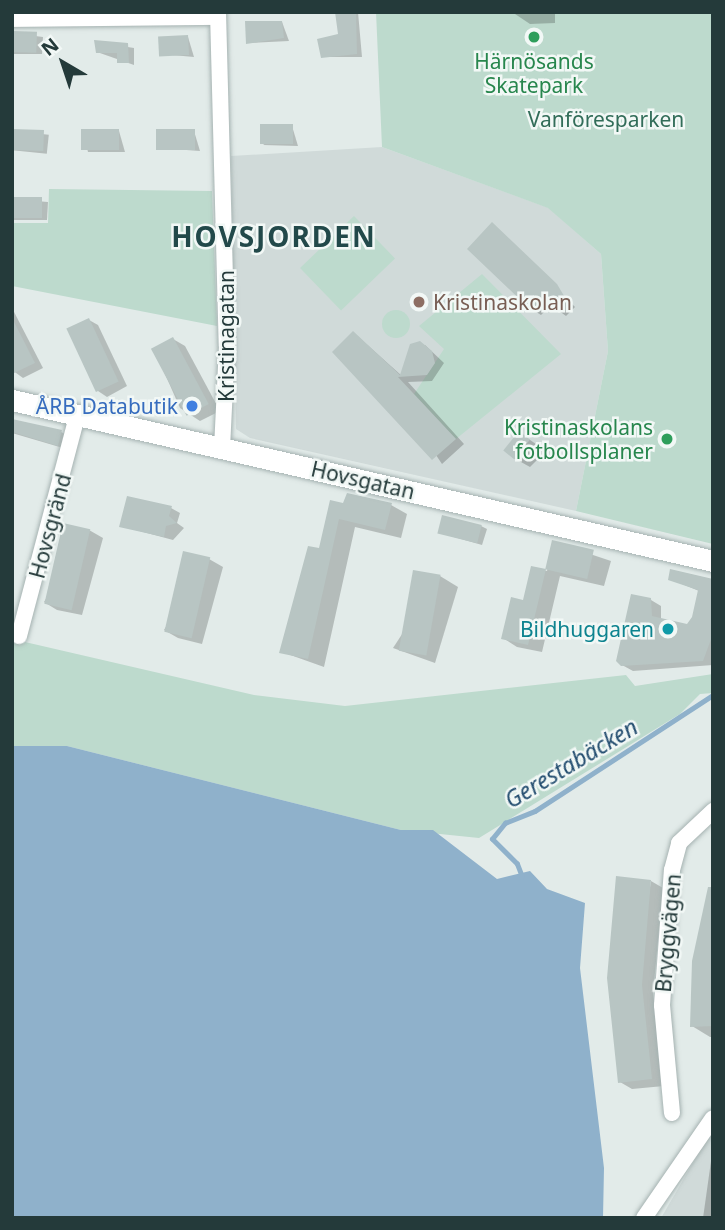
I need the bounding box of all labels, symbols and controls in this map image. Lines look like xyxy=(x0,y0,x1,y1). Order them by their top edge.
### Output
north arrow xyxy=(28,28,98,98)
marker: Härnösands Skatepark xyxy=(526,29,542,45)
text: N xyxy=(36,32,64,62)
place label: Härnösands Skatepark xyxy=(474,48,594,98)
park label: Vanföresparken xyxy=(528,106,684,132)
district label: HOVSJORDEN xyxy=(172,219,376,253)
street label: Kristinagatan xyxy=(213,270,239,402)
place label: Kristinaskolan xyxy=(433,289,572,315)
marker: Kristinaskolan xyxy=(411,294,427,310)
place label: ÅRB Databutik xyxy=(36,393,178,419)
marker: ÅRB Databutik xyxy=(184,398,200,414)
place label: Kristinaskolans fotbollsplaner xyxy=(504,414,653,464)
marker: Kristinaskolans fotbollsplaner xyxy=(659,431,675,447)
street label: Hovsgatan xyxy=(309,456,417,504)
street label: Hovsgränd xyxy=(24,471,76,581)
place label: Bildhuggaren xyxy=(520,616,654,642)
marker: Bildhuggaren xyxy=(660,621,676,637)
water label: Gerestabäcken xyxy=(499,712,643,814)
street label: Bryggvägen xyxy=(650,873,686,993)

